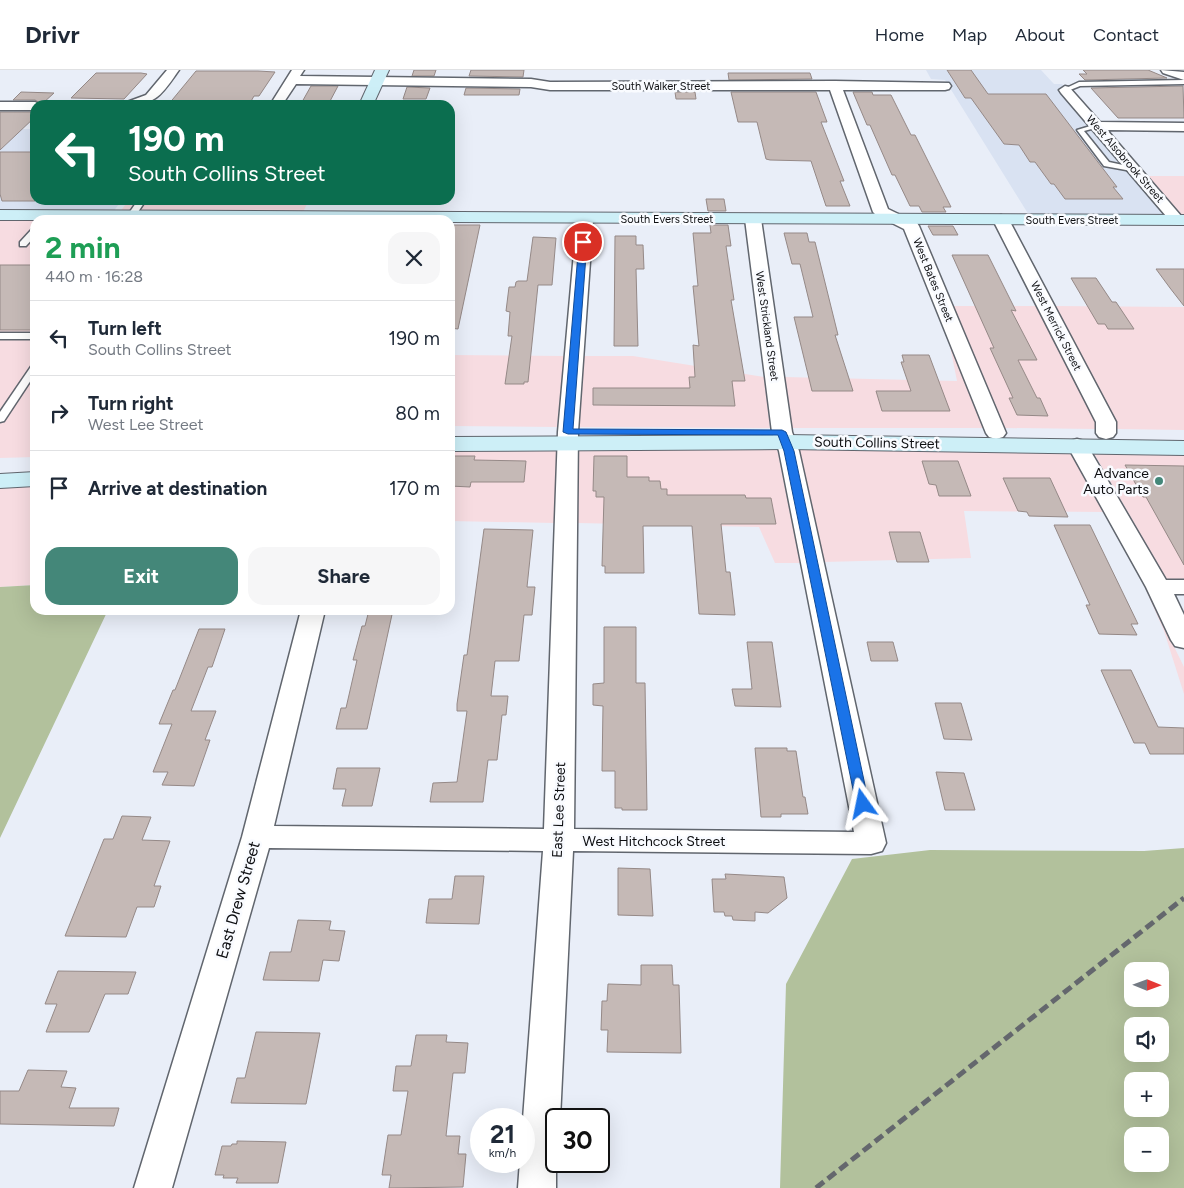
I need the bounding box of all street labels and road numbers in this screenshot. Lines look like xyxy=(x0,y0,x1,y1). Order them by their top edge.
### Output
street label: South Walker Street xyxy=(612,80,710,93)
street label: West Alsobrook Street xyxy=(1084,113,1166,205)
street label: South Evers Street xyxy=(621,213,713,226)
street label: South Evers Street xyxy=(1026,214,1118,227)
street label: West Bates Street xyxy=(910,236,956,324)
street label: West Strickland Street xyxy=(753,270,781,382)
street label: West Merrick Street xyxy=(1028,279,1084,373)
street label: South Collins Street xyxy=(814,433,940,453)
street label: East Lee Street xyxy=(549,762,569,858)
street label: West Hitchcock Street xyxy=(583,833,725,850)
street label: East Drew Street xyxy=(212,839,264,961)

